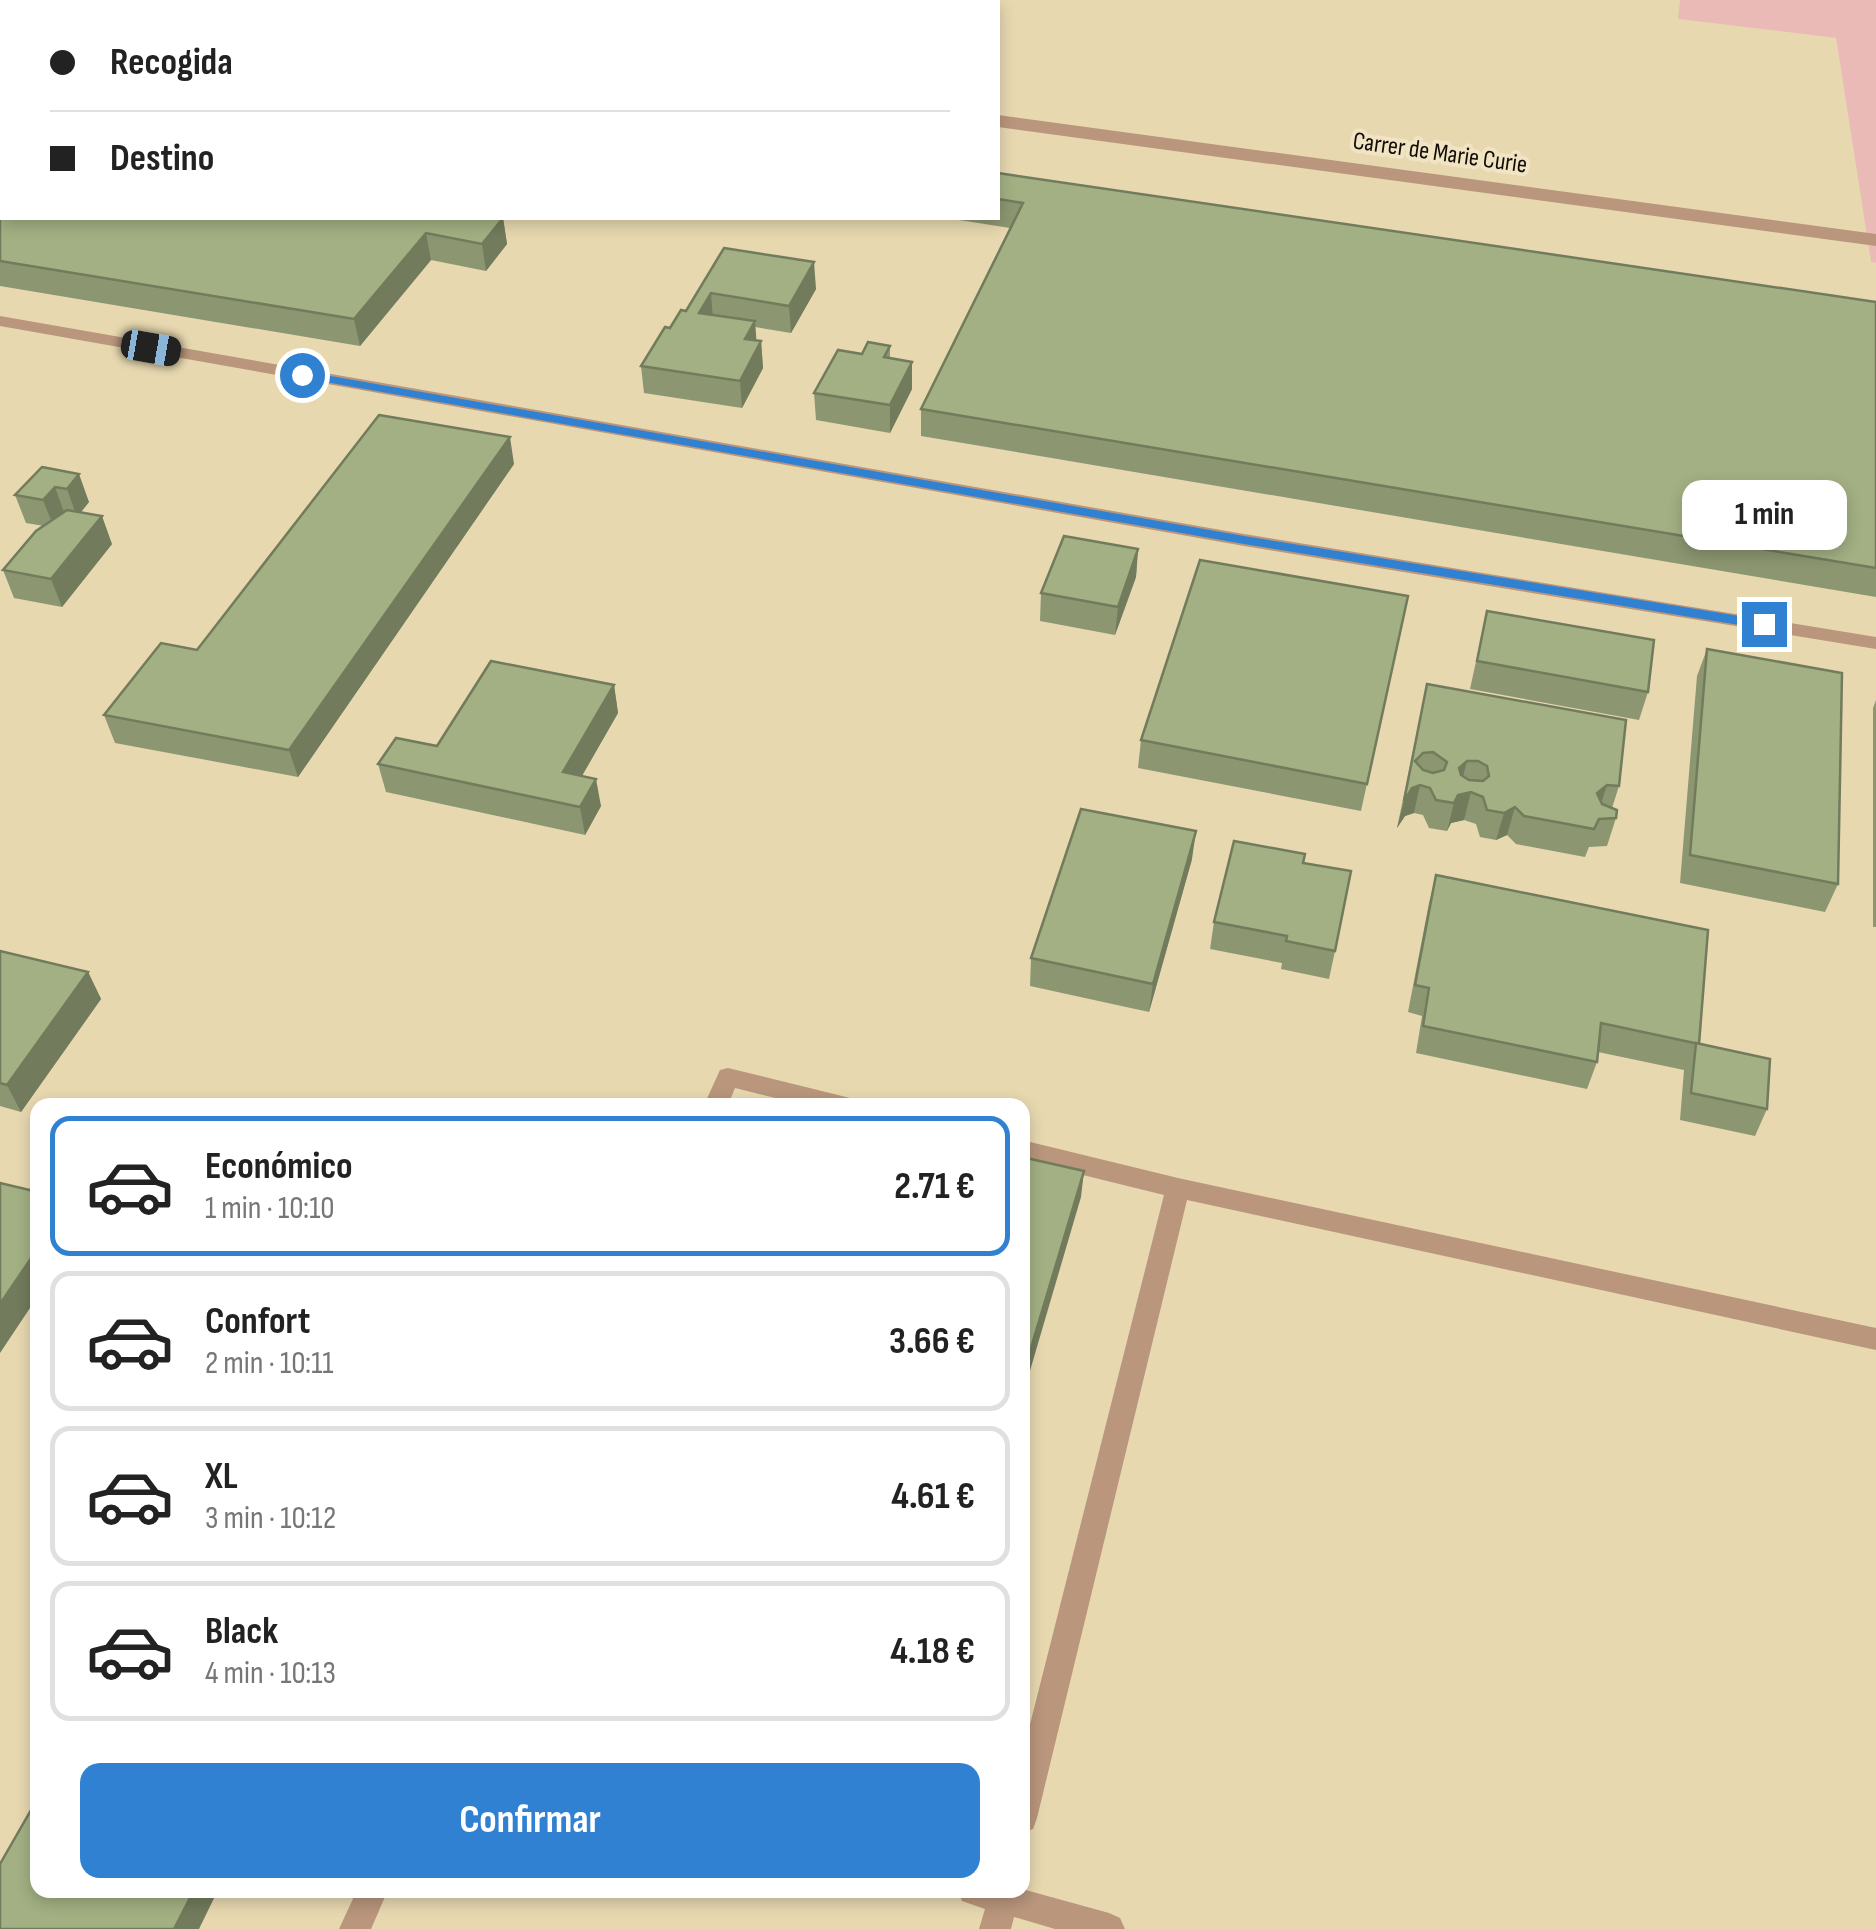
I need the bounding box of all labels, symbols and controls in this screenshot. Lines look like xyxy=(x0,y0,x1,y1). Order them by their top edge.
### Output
text: Recogida xyxy=(110,40,233,85)
street label: Carrer de Marie Curie xyxy=(1351,125,1529,181)
text: Destino xyxy=(110,136,214,181)
car xyxy=(119,328,183,368)
route start xyxy=(280,353,325,398)
callout: 1 min xyxy=(1682,479,1846,549)
text: 1 min xyxy=(1735,495,1794,534)
route end xyxy=(1742,602,1787,647)
icon: car xyxy=(85,1141,175,1231)
text: Económico xyxy=(205,1144,353,1189)
text: 2.71 € xyxy=(894,1164,975,1209)
text: 1 min · 10:10 xyxy=(205,1189,335,1228)
icon: car xyxy=(85,1296,175,1386)
text: Confort xyxy=(205,1299,310,1344)
text: 3.66 € xyxy=(889,1319,975,1364)
text: 2 min · 10:11 xyxy=(205,1344,334,1383)
icon: car xyxy=(85,1451,175,1541)
text: XL xyxy=(205,1454,238,1499)
text: 4.61 € xyxy=(891,1474,975,1519)
text: 3 min · 10:12 xyxy=(205,1499,336,1538)
icon: car xyxy=(85,1606,175,1696)
text: Black xyxy=(205,1609,278,1654)
text: 4.18 € xyxy=(890,1629,975,1674)
text: 4 min · 10:13 xyxy=(205,1654,336,1693)
button: Confirmar xyxy=(80,1763,980,1878)

